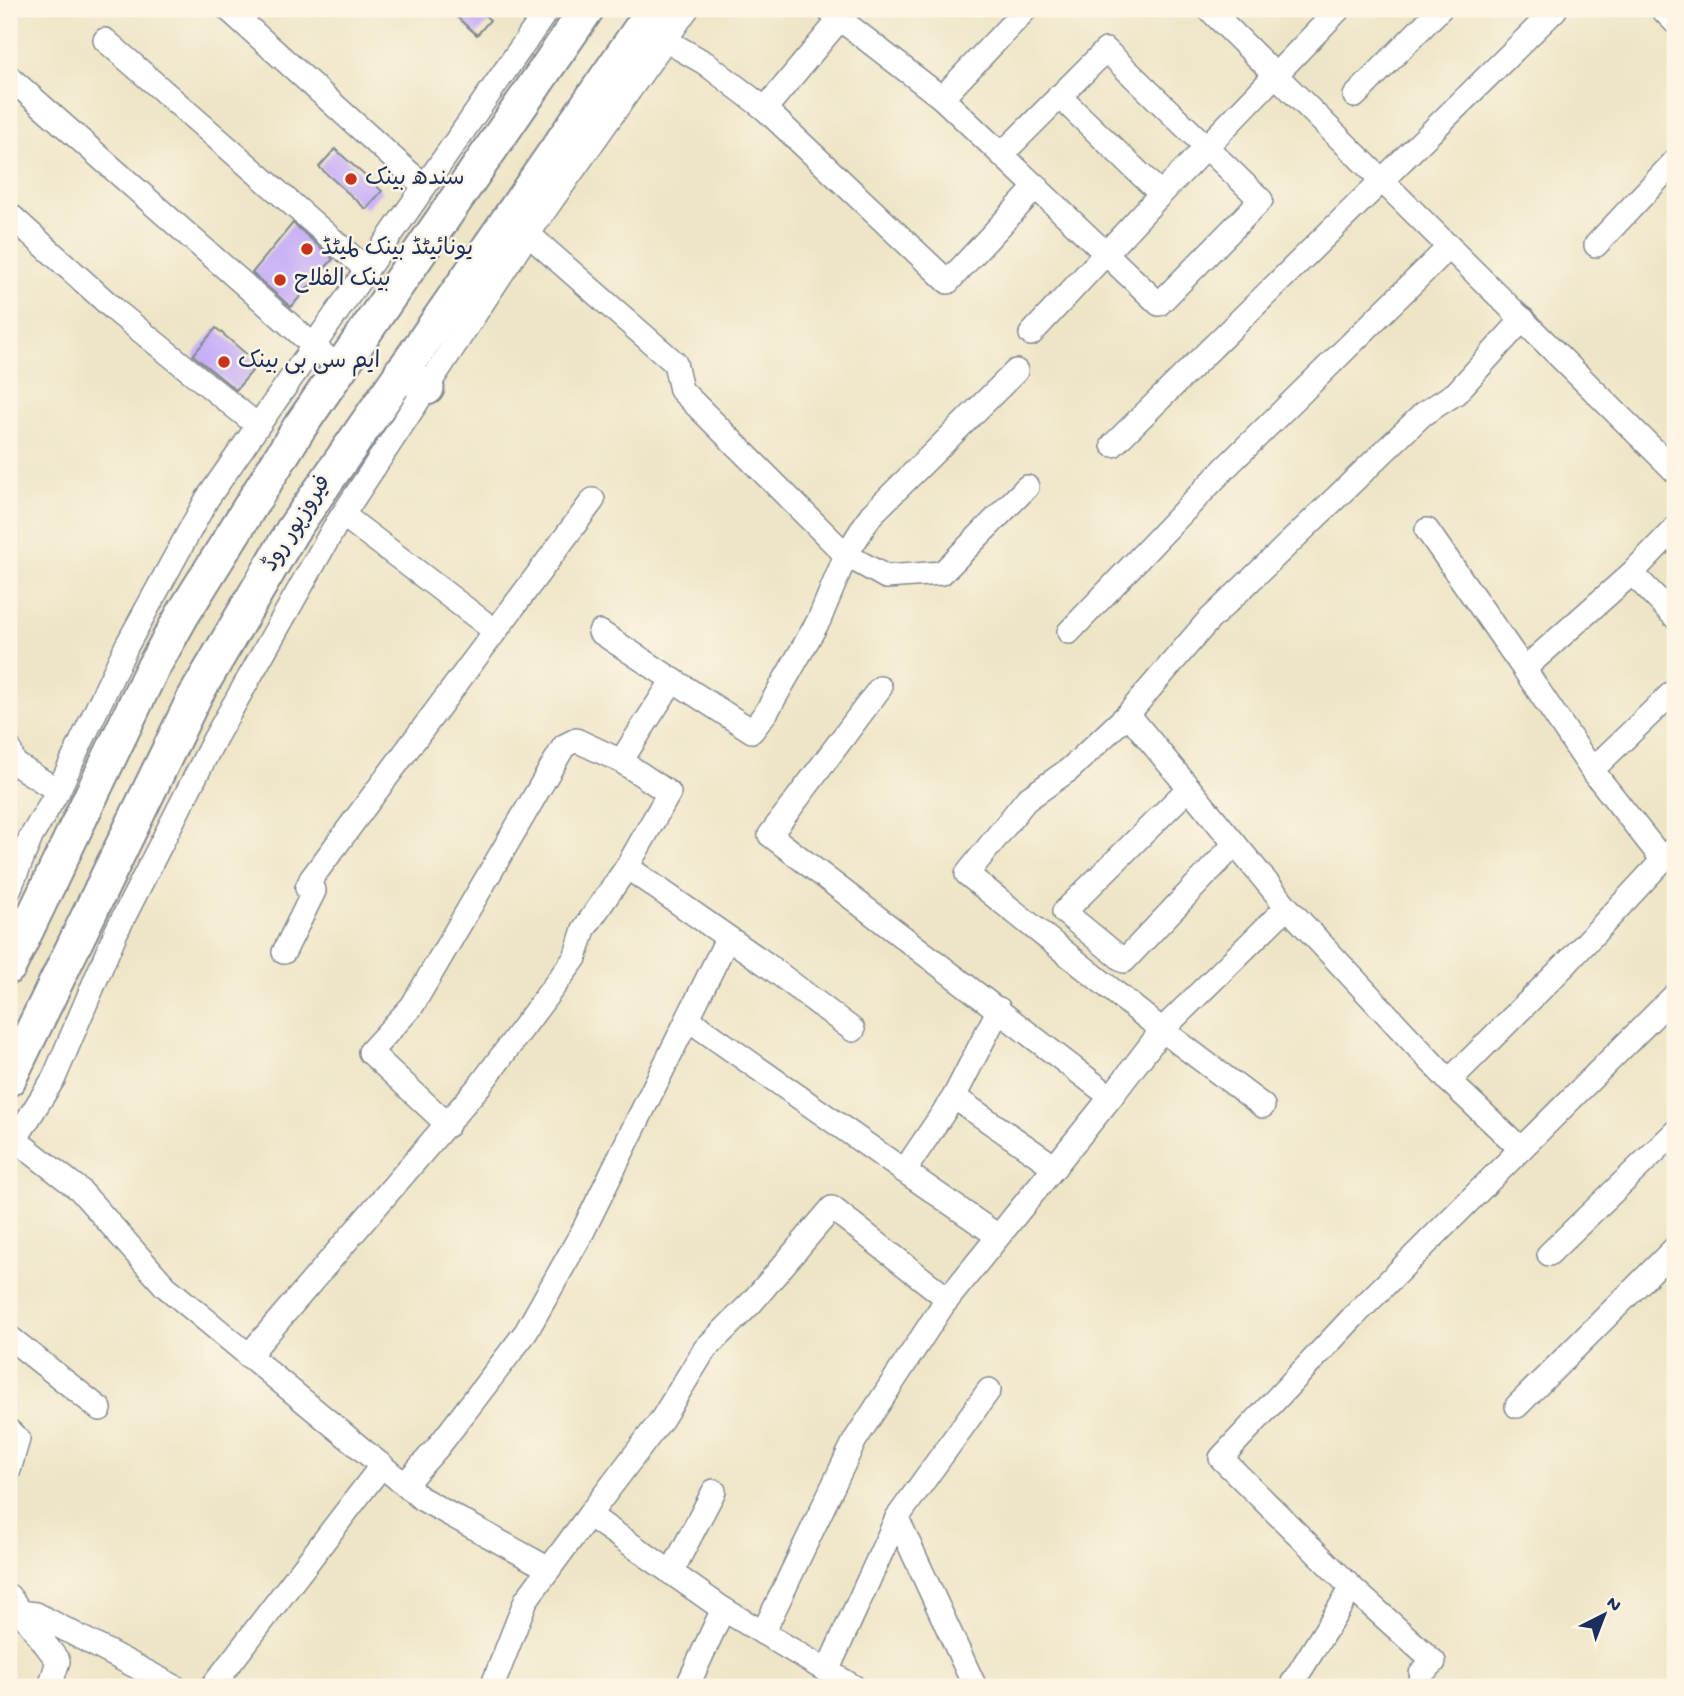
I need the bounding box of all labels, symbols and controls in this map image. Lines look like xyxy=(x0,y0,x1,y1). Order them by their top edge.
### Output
place label: سندھ بینک xyxy=(365,166,465,193)
marker: سندھ بینک xyxy=(343,171,359,187)
place label: یونائیٹڈ بینک لمیٹڈ xyxy=(321,236,473,263)
marker: یونائیٹڈ بینک لمیٹڈ xyxy=(299,241,315,257)
place label: بینک الفلاح xyxy=(294,267,391,294)
marker: بینک الفلاح xyxy=(272,272,288,288)
place label: ایم سی بی بینک xyxy=(238,349,380,377)
marker: ایم سی بی بینک xyxy=(216,354,232,370)
street label: فیروزپور روڈ xyxy=(257,470,338,577)
north arrow xyxy=(1568,1580,1638,1650)
text: N xyxy=(1601,1592,1625,1618)

